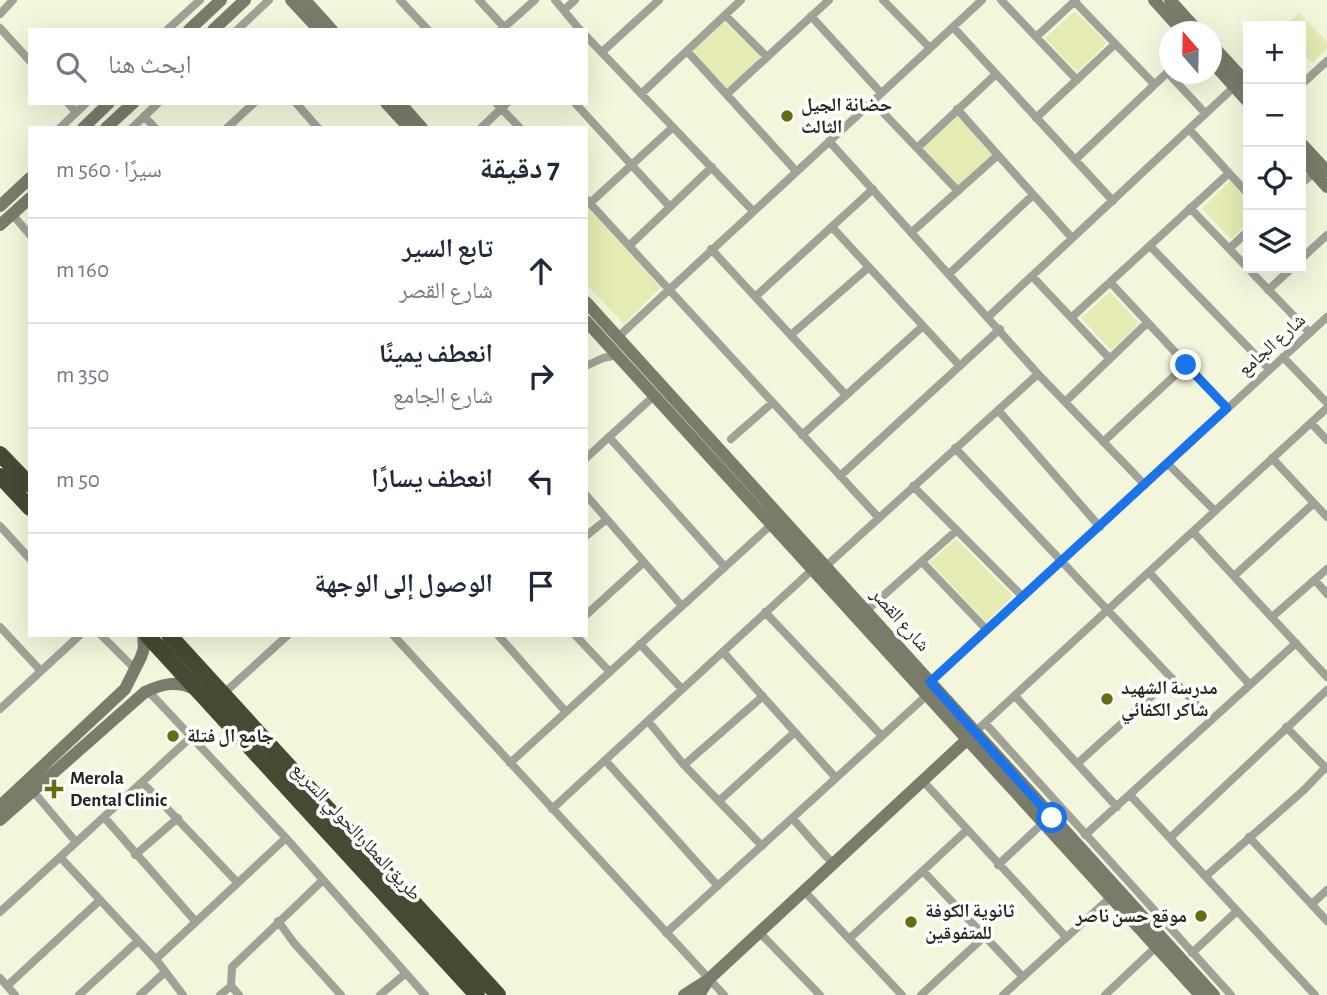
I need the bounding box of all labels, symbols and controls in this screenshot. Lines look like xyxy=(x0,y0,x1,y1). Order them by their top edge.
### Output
north arrow xyxy=(1159,21,1222,84)
map controls xyxy=(1243,21,1306,273)
button: + xyxy=(1243,21,1306,84)
search box xyxy=(28,28,588,105)
icon: search xyxy=(52,48,90,86)
text: ابحث هنا xyxy=(108,52,192,78)
button: − xyxy=(1243,84,1306,147)
place label: حضانة الجيل الثالث xyxy=(801,96,892,137)
marker: حضانة الجيل الثالث xyxy=(779,108,795,124)
button: locate xyxy=(1243,147,1306,210)
text: 7 دقيقة xyxy=(480,154,560,184)
text: سيرًا · 560 m xyxy=(56,159,162,182)
button: layers xyxy=(1243,210,1306,273)
text: تابع السير xyxy=(402,236,493,262)
icon: ahead xyxy=(522,252,560,290)
text: 160 m xyxy=(56,259,109,282)
text: شارع القصر xyxy=(399,280,493,303)
street label: شارع الجامع xyxy=(1235,310,1311,381)
text: انعطف يمينًا xyxy=(379,341,493,367)
route end xyxy=(1170,349,1201,380)
icon: right xyxy=(522,357,560,395)
text: 350 m xyxy=(56,364,109,387)
text: شارع الجامع xyxy=(393,385,493,408)
icon: left xyxy=(522,462,560,500)
text: انعطف يسارًا xyxy=(371,466,493,492)
text: 50 m xyxy=(56,469,100,492)
icon: arrive xyxy=(522,567,560,605)
text: الوصول إلى الوجهة xyxy=(314,571,493,597)
street label: شارع القصر xyxy=(866,584,933,656)
place label: مدرسة الشهيد شاكر الكفائي xyxy=(1121,679,1218,724)
marker: مدرسة الشهيد شاكر الكفائي xyxy=(1099,691,1115,707)
place label: جامع ال فتلة xyxy=(187,727,274,748)
marker: جامع ال فتلة xyxy=(165,728,181,744)
street label: طريق المطار الحولي السريع xyxy=(284,760,424,908)
place label: Merola Dental Clinic xyxy=(70,769,168,810)
marker: Merola Dental Clinic xyxy=(44,779,64,799)
route start xyxy=(1036,802,1067,833)
place label: ثانوية الكوفة للمتفوقين xyxy=(925,902,1015,944)
place label: موقع حسن ناصر xyxy=(1075,907,1187,928)
marker: موقع حسن ناصر xyxy=(1193,908,1209,924)
marker: ثانوية الكوفة للمتفوقين xyxy=(903,914,919,930)

